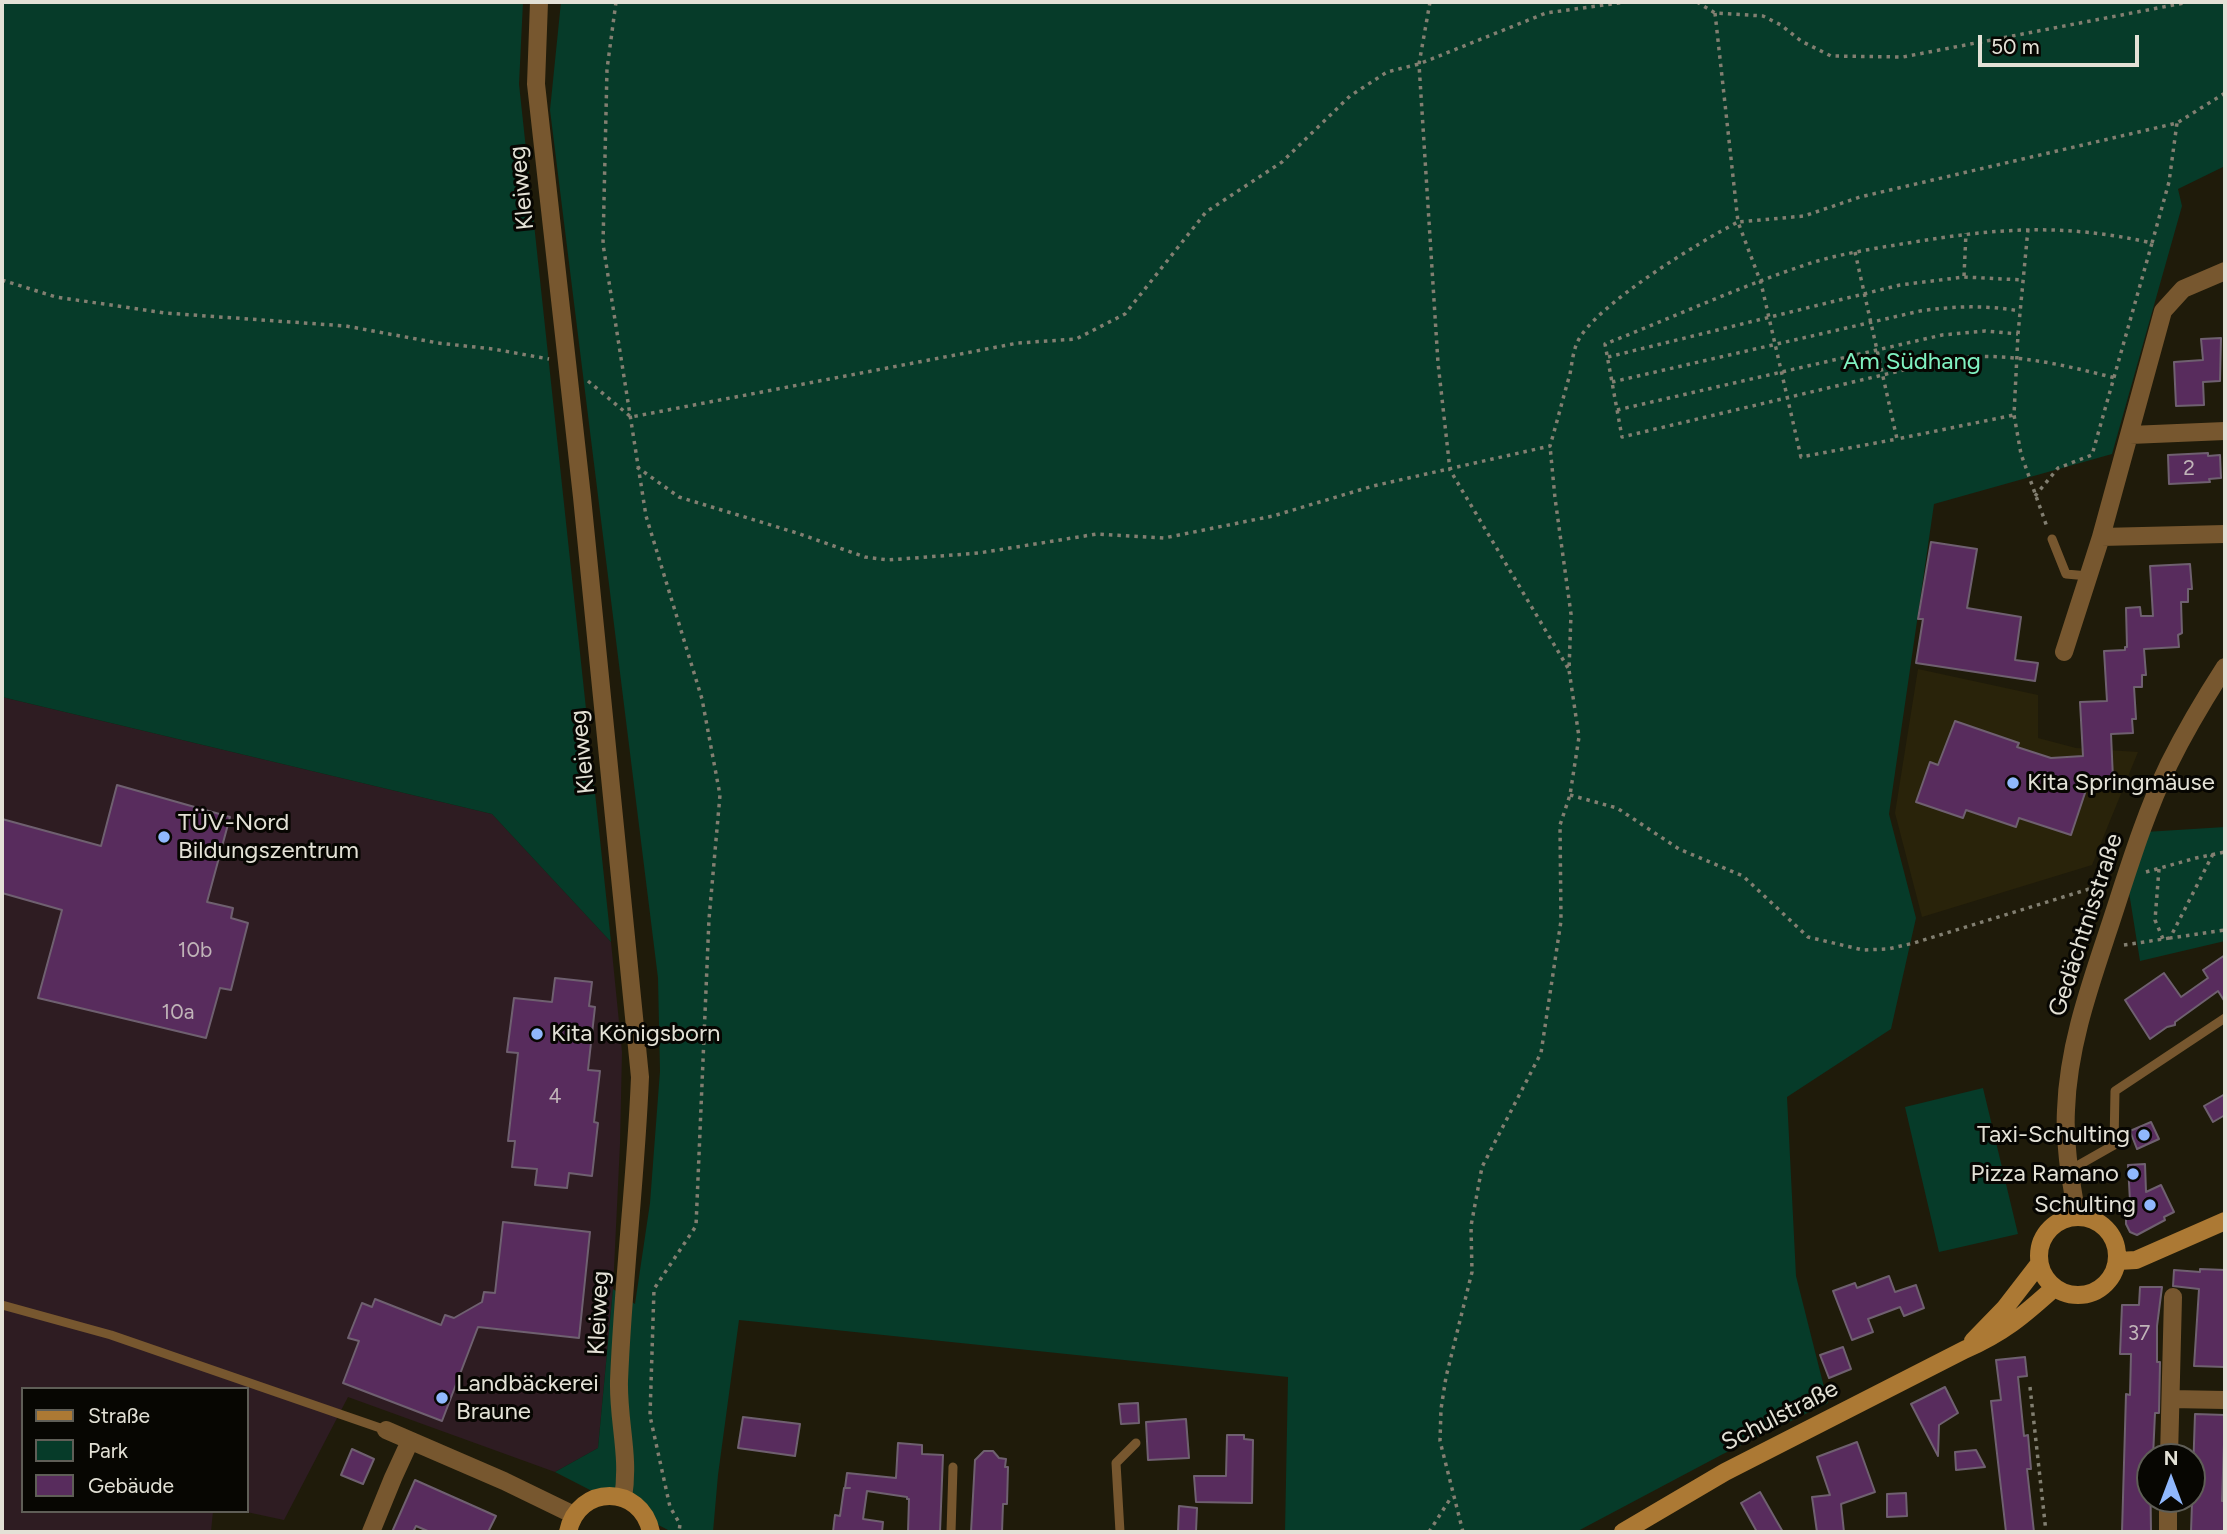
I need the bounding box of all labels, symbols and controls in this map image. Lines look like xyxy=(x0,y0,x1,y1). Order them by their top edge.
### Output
scale bar xyxy=(1982,21,2143,65)
text: 50 m xyxy=(1991,34,2040,59)
street label: Kleiweg xyxy=(503,145,541,231)
park label: Am Südhang xyxy=(1843,348,1981,376)
house number: 2 xyxy=(2183,456,2195,482)
street label: Kleiweg xyxy=(564,709,602,795)
place label: Kita Springmäuse xyxy=(2027,769,2215,797)
marker: Kita Springmäuse xyxy=(2005,775,2021,791)
place label: TÜV-Nord Bildungszentrum xyxy=(178,809,359,865)
marker: TÜV-Nord Bildungszentrum xyxy=(156,829,172,845)
street label: Gedächtnisstraße xyxy=(2043,830,2129,1020)
house number: 10b xyxy=(178,938,212,964)
house number: 10a xyxy=(162,1000,194,1026)
place label: Kita Königsborn xyxy=(551,1020,720,1048)
marker: Kita Königsborn xyxy=(529,1026,545,1042)
house number: 4 xyxy=(548,1084,562,1110)
place label: Taxi-Schulting xyxy=(1977,1121,2130,1149)
marker: Taxi-Schulting xyxy=(2136,1127,2152,1143)
place label: Pizza Ramano xyxy=(1971,1160,2119,1188)
marker: Pizza Ramano xyxy=(2125,1166,2141,1182)
place label: Schulting xyxy=(2034,1191,2136,1219)
marker: Schulting xyxy=(2142,1197,2158,1213)
street label: Kleiweg xyxy=(582,1270,616,1356)
house number: 37 xyxy=(2128,1321,2150,1347)
place label: Landbäckerei Braune xyxy=(456,1370,599,1426)
street label: Schulstraße xyxy=(1717,1374,1843,1458)
legend xyxy=(21,1387,248,1513)
marker: Landbäckerei Braune xyxy=(434,1390,450,1406)
text: Straße xyxy=(88,1403,150,1428)
text: Park xyxy=(88,1438,128,1463)
north arrow xyxy=(2136,1443,2206,1513)
text: N xyxy=(2164,1447,2178,1470)
text: Gebäude xyxy=(88,1473,174,1498)

